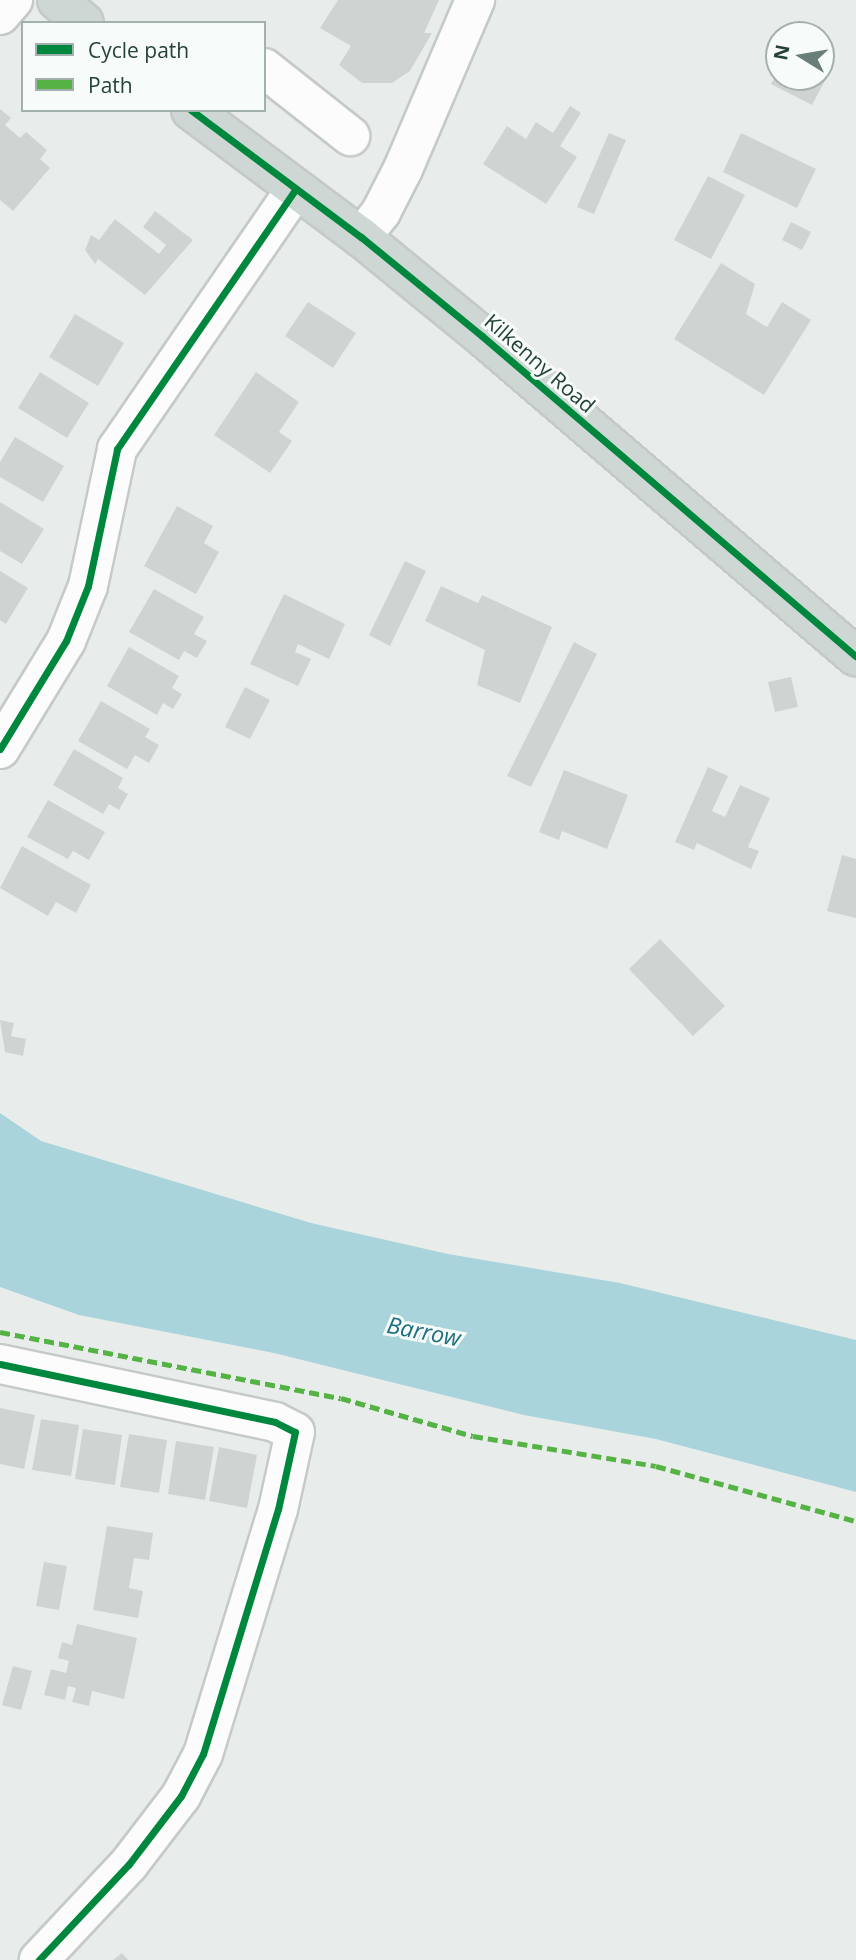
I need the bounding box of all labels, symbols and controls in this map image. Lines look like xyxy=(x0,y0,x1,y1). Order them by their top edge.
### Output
legend xyxy=(21,21,266,112)
north arrow xyxy=(765,21,835,91)
text: Cycle path xyxy=(88,36,189,64)
text: N xyxy=(767,42,796,62)
text: Path xyxy=(88,71,133,99)
street label: Kilkenny Road xyxy=(480,308,600,418)
water label: Barrow xyxy=(385,1310,463,1352)

